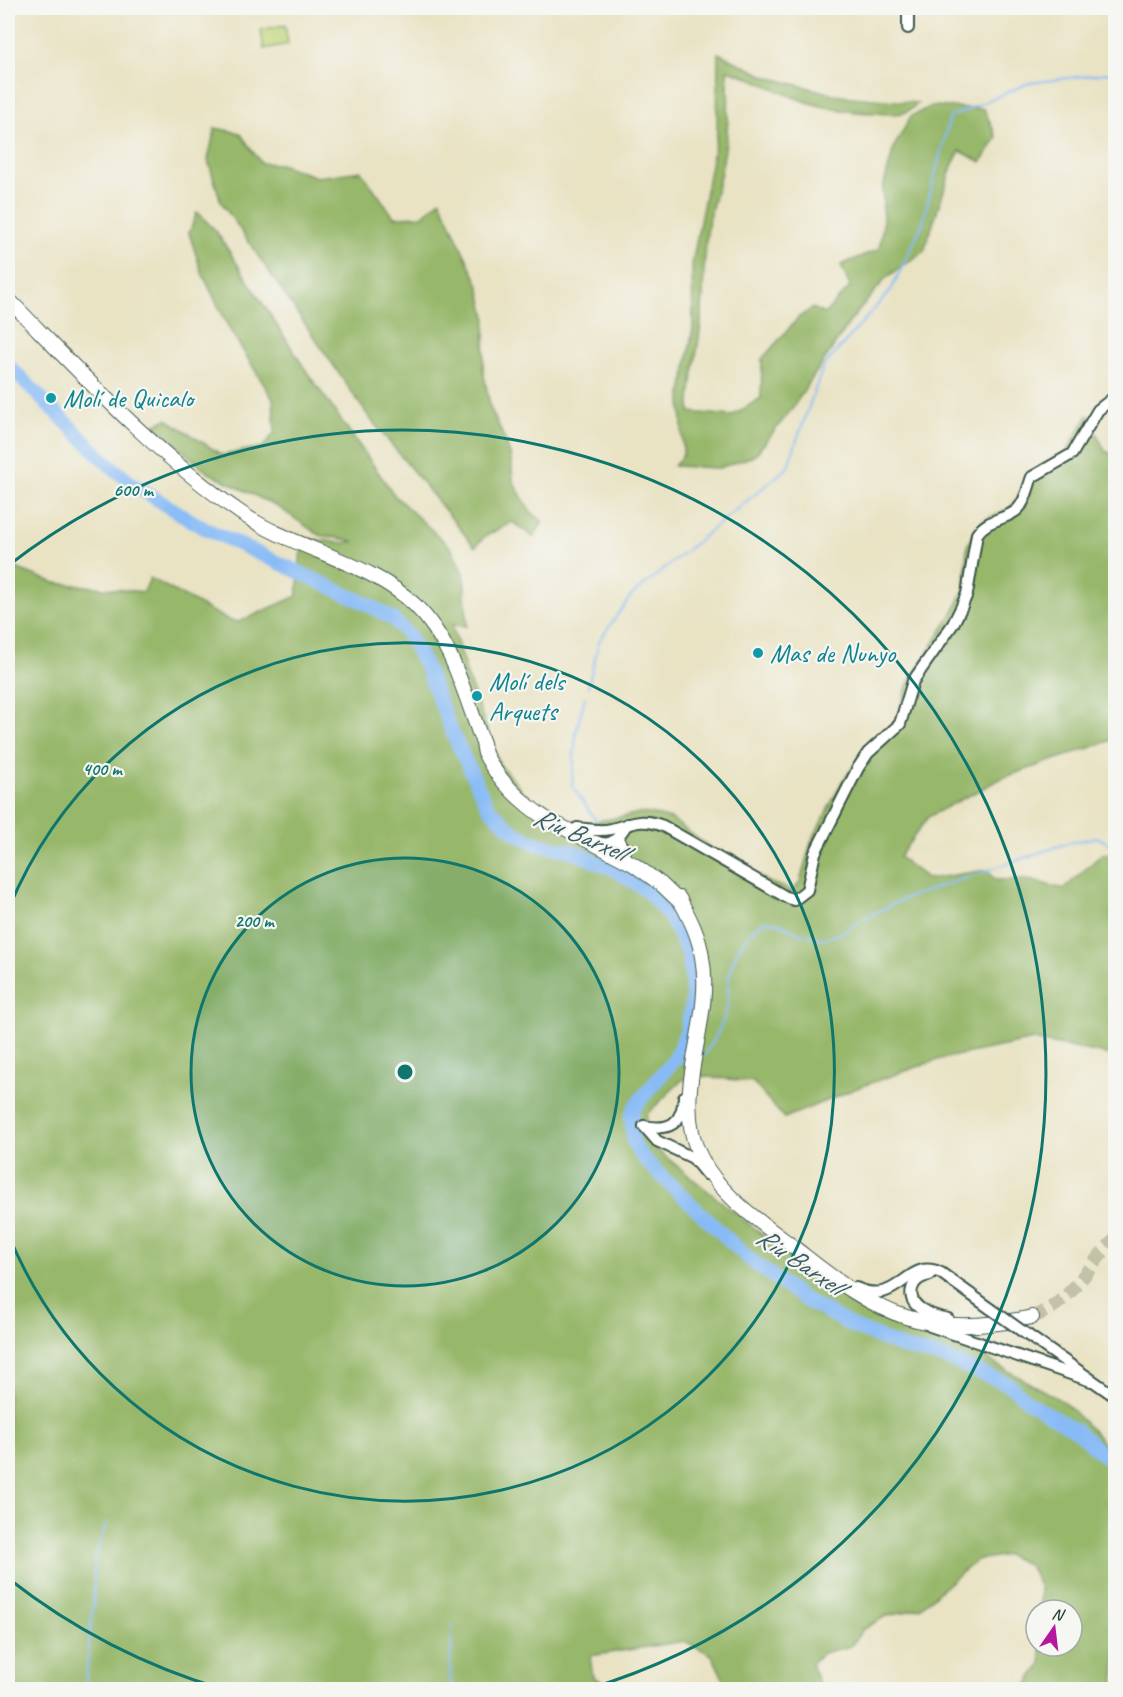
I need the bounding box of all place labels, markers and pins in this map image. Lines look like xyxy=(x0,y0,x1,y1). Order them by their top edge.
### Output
place label: Molí de Quicalo xyxy=(63,382,196,415)
marker: Molí de Quicalo xyxy=(44,391,58,405)
place label: Mas de Nunyo xyxy=(770,637,897,670)
marker: Mas de Nunyo xyxy=(751,646,765,660)
place label: Molí dels Arquets xyxy=(489,665,567,728)
marker: Molí dels Arquets xyxy=(470,689,484,703)
centre of rings xyxy=(395,1062,415,1082)

